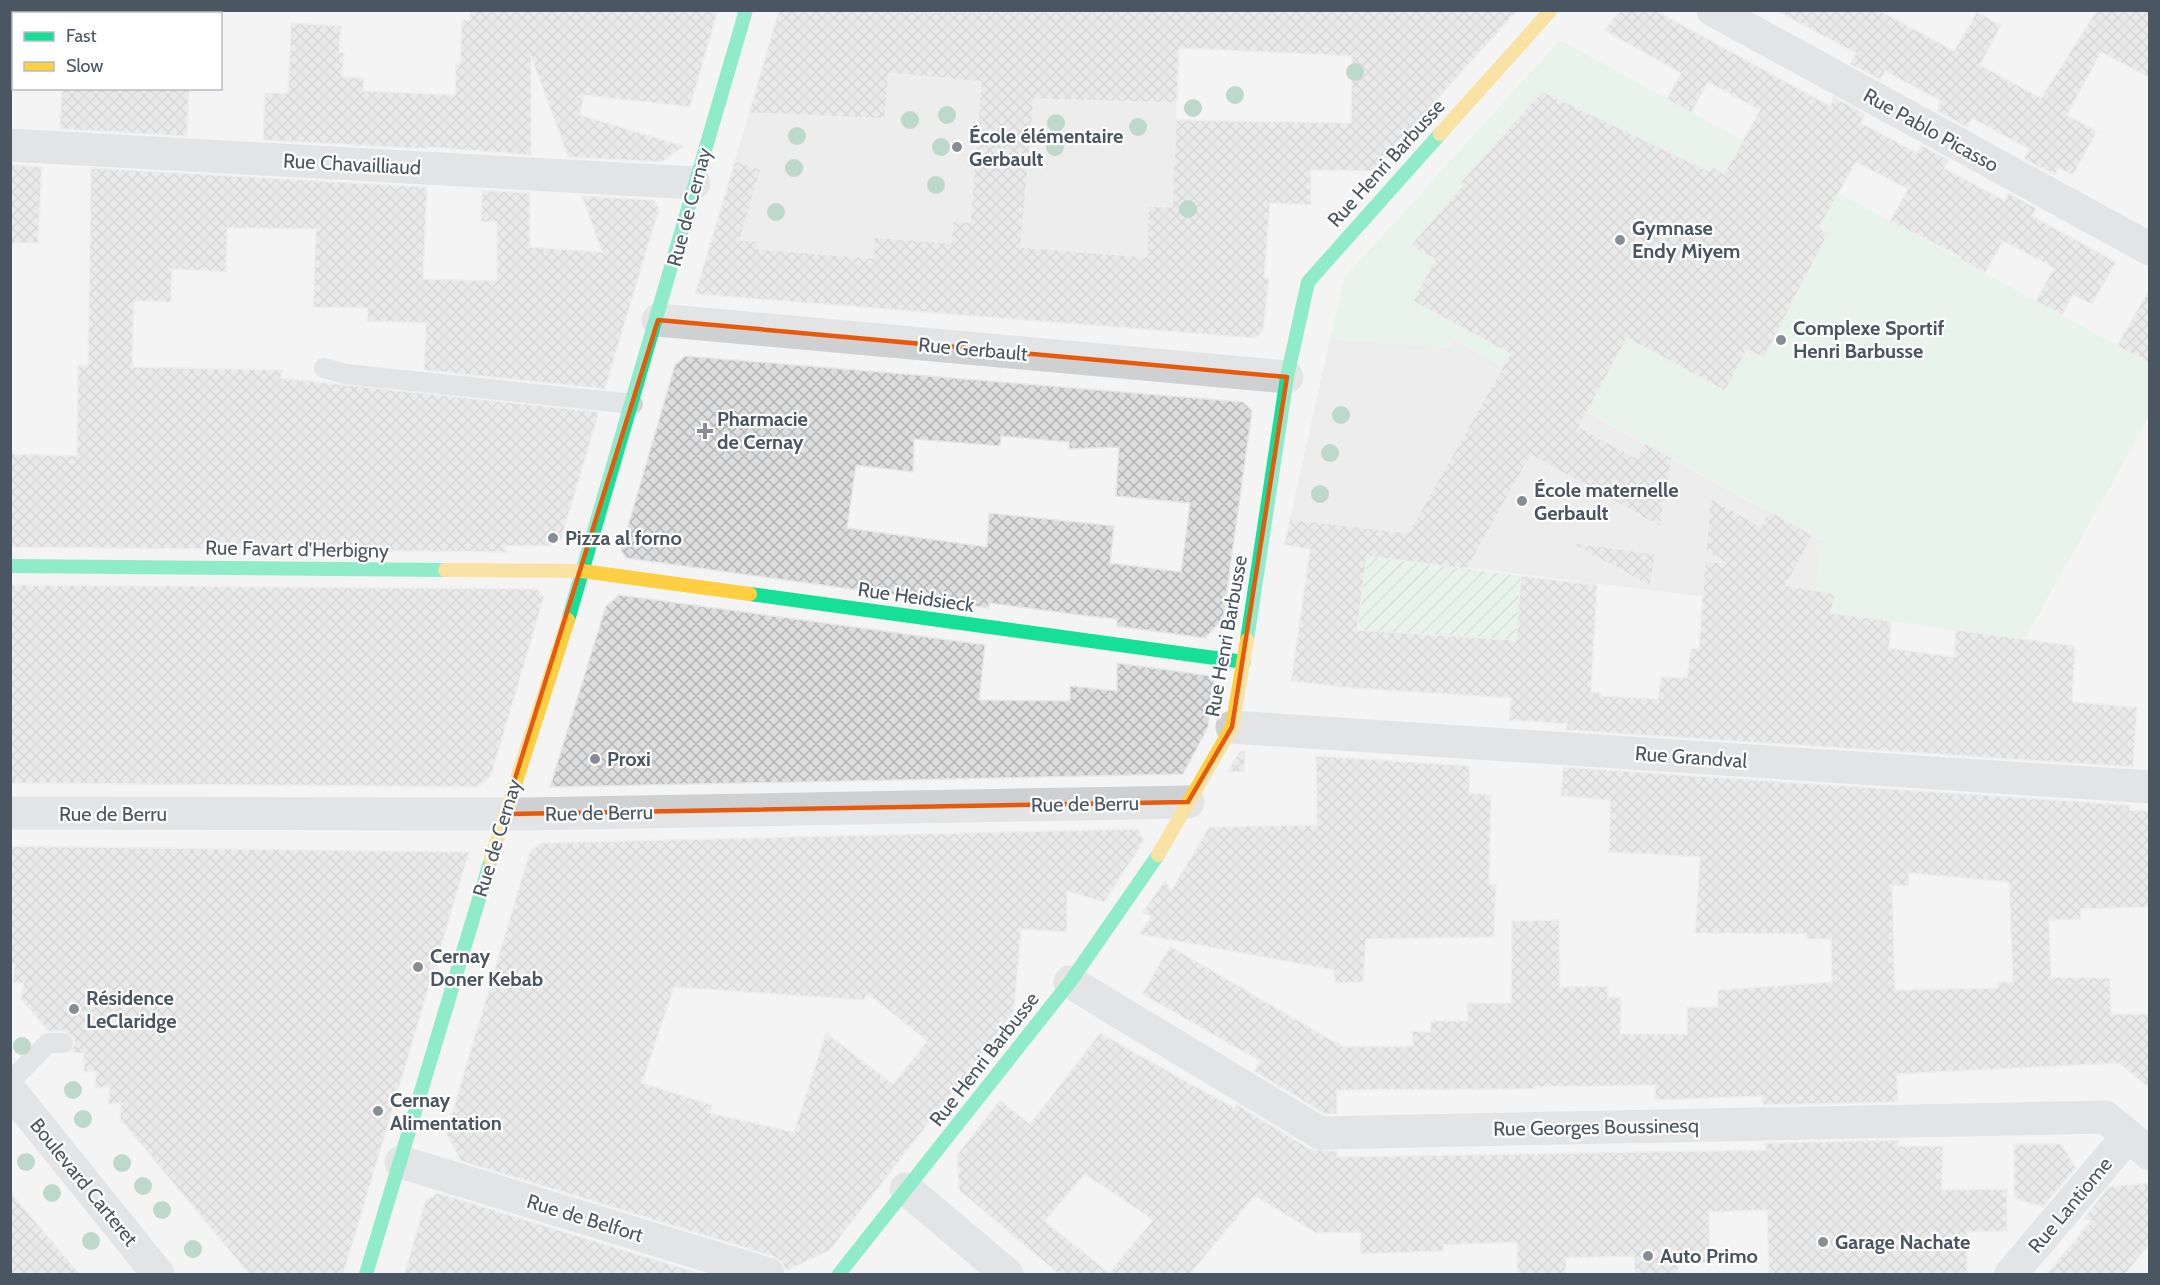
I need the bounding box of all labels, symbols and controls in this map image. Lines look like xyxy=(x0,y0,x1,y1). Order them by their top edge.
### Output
legend xyxy=(12,12,222,90)
text: Fast xyxy=(66,25,97,47)
text: Slow xyxy=(66,55,103,77)
street label: Rue Pablo Picasso xyxy=(1859,83,2003,177)
street label: Rue Henri Barbusse xyxy=(1322,94,1450,232)
place label: École élémentaire Gerbault xyxy=(969,124,1123,171)
marker: École élémentaire Gerbault xyxy=(950,140,964,154)
street label: Rue de Cernay xyxy=(662,145,716,269)
street label: Rue Chavailliaud xyxy=(283,148,421,180)
place label: Gymnase Endy Miyem xyxy=(1632,216,1740,263)
marker: Gymnase Endy Miyem xyxy=(1613,233,1627,247)
place label: Complexe Sportif Henri Barbusse xyxy=(1793,316,1944,363)
street label: Rue Gerbault xyxy=(917,332,1029,366)
marker: Complexe Sportif Henri Barbusse xyxy=(1774,333,1788,347)
place label: Pharmacie de Cernay xyxy=(717,407,808,454)
marker: Pharmacie de Cernay xyxy=(698,424,712,438)
place label: École maternelle Gerbault xyxy=(1534,478,1679,525)
marker: École maternelle Gerbault xyxy=(1515,494,1529,508)
place label: Pizza al forno xyxy=(565,526,682,550)
marker: Pizza al forno xyxy=(546,531,560,545)
street label: Rue Favart d'Herbigny xyxy=(205,535,389,563)
street label: Rue Henri Barbusse xyxy=(1200,553,1252,719)
street label: Rue Heidsieck xyxy=(856,577,976,617)
street label: Rue Grandval xyxy=(1634,741,1748,773)
place label: Proxi xyxy=(607,747,651,771)
marker: Proxi xyxy=(588,752,602,766)
street label: Rue de Cernay xyxy=(468,776,526,900)
street label: Rue de Berru xyxy=(1031,791,1139,817)
street label: Rue de Berru xyxy=(545,800,653,826)
street label: Rue de Berru xyxy=(59,802,167,826)
place label: Cernay Doner Kebab xyxy=(430,944,543,991)
marker: Cernay Doner Kebab xyxy=(411,960,425,974)
place label: Résidence LeClaridge xyxy=(86,986,177,1033)
street label: Rue Henri Barbusse xyxy=(924,987,1044,1131)
marker: Résidence LeClaridge xyxy=(67,1002,81,1016)
place label: Cernay Alimentation xyxy=(390,1088,502,1135)
marker: Cernay Alimentation xyxy=(371,1104,385,1118)
street label: Boulevard Carteret xyxy=(25,1113,143,1251)
street label: Rue Georges Boussinesq xyxy=(1493,1113,1699,1141)
street label: Rue Lantiome xyxy=(2023,1152,2117,1258)
street label: Rue de Belfort xyxy=(524,1189,646,1247)
place label: Garage Nachate xyxy=(1835,1230,1970,1254)
marker: Garage Nachate xyxy=(1816,1235,1830,1249)
place label: Auto Primo xyxy=(1660,1244,1758,1268)
marker: Auto Primo xyxy=(1641,1249,1655,1263)

